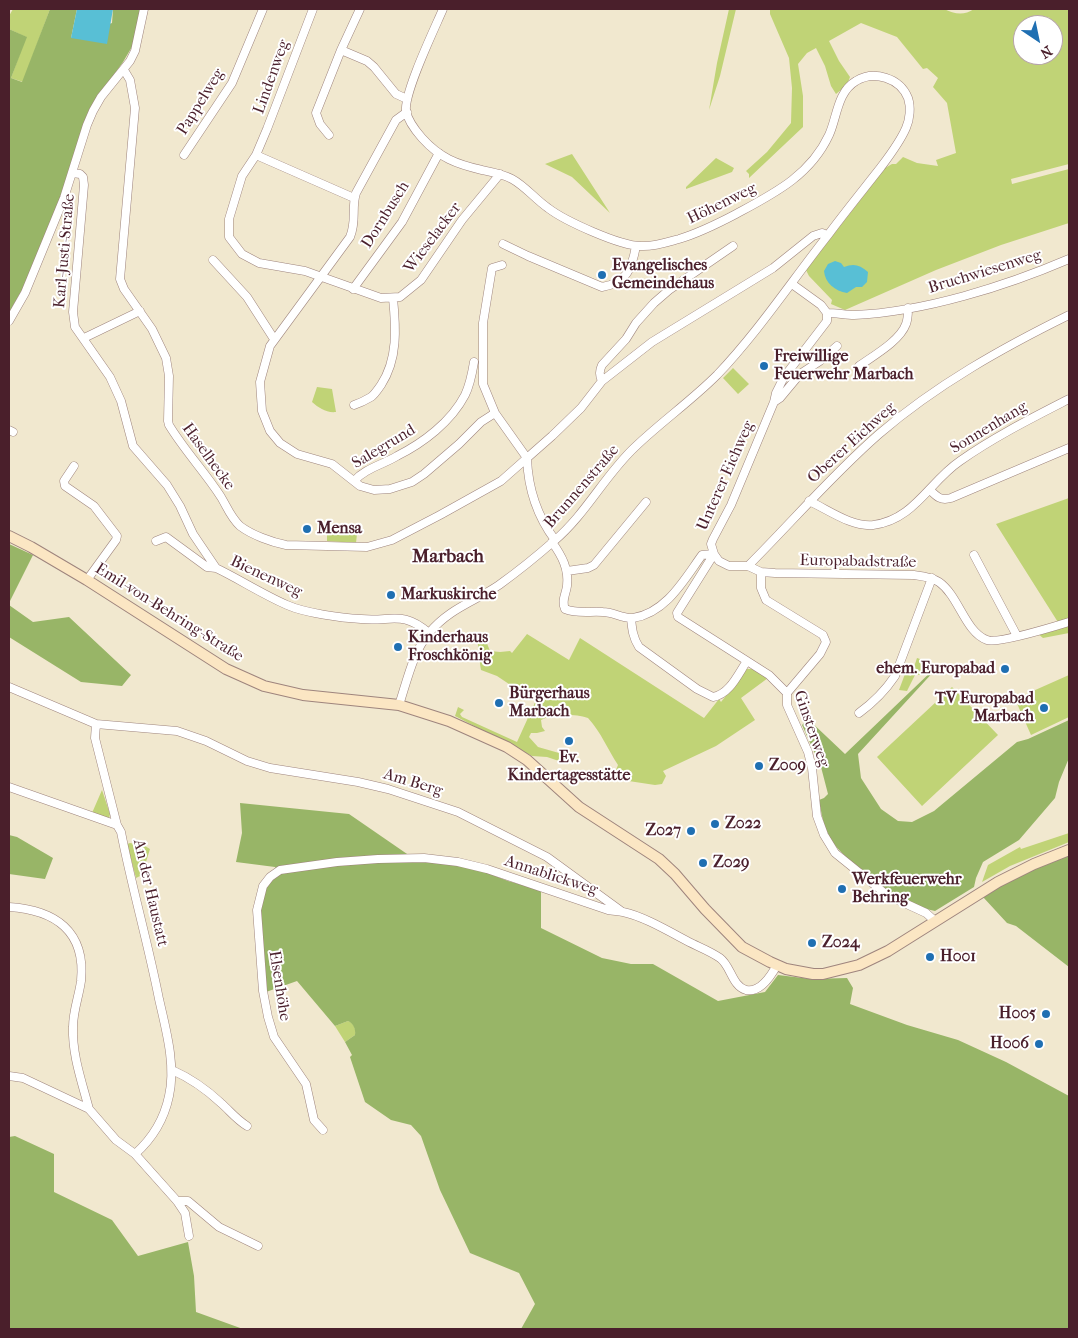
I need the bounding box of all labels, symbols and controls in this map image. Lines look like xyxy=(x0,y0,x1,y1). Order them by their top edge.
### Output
north arrow xyxy=(1013,15,1063,65)
street label: Lindenweg xyxy=(250,37,294,117)
text: N xyxy=(1037,42,1055,62)
street label: Pappelweg xyxy=(173,65,229,139)
street label: Dornbusch xyxy=(358,178,414,252)
street label: Höhenweg xyxy=(684,179,760,229)
street label: Karl-Justi-Straße xyxy=(50,193,80,309)
street label: Wieselacker xyxy=(400,199,466,277)
street label: Bruchwiesenweg xyxy=(926,246,1044,298)
place label: Evangelisches Gemeindehaus xyxy=(612,256,714,294)
marker: Evangelisches Gemeindehaus xyxy=(596,269,608,281)
place label: Freiwillige Feuerwehr Marbach xyxy=(774,347,913,385)
marker: Freiwillige Feuerwehr Marbach xyxy=(758,360,770,372)
street label: Oberer Eichweg xyxy=(804,398,900,488)
street label: Sonnenhang xyxy=(947,398,1031,458)
street label: Unterer Eichweg xyxy=(693,418,759,534)
street label: Haselhecke xyxy=(177,420,239,494)
street label: Salegrund xyxy=(349,421,419,473)
street label: Brunnenstraße xyxy=(540,441,624,533)
place label: Mensa xyxy=(317,519,362,539)
marker: Mensa xyxy=(301,523,313,535)
district label: Marbach xyxy=(412,546,484,568)
street label: Europabadstraße xyxy=(799,551,917,573)
street label: Bienenweg xyxy=(227,552,305,602)
street label: Emil-von-Behring-Straße xyxy=(91,560,247,666)
place label: Markuskirche xyxy=(401,585,496,605)
marker: Markuskirche xyxy=(385,589,397,601)
place label: Kinderhaus Froschkönig xyxy=(408,628,492,666)
marker: Kinderhaus Froschkönig xyxy=(392,641,404,653)
place label: ehem. Europabad xyxy=(876,659,995,679)
marker: ehem. Europabad xyxy=(999,663,1011,675)
place label: Bürgerhaus Marbach xyxy=(509,684,590,722)
street label: Ginsterweg xyxy=(789,688,833,770)
place label: TV Europabad Marbach xyxy=(935,689,1034,727)
marker: Bürgerhaus Marbach xyxy=(493,697,505,709)
marker: TV Europabad Marbach xyxy=(1038,702,1050,714)
marker: Ev. Kindertagesstätte xyxy=(563,735,575,747)
place label: Ev. Kindertagesstätte xyxy=(508,748,630,786)
place label: Z009 xyxy=(769,756,806,776)
marker: Z009 xyxy=(753,760,765,772)
street label: Am Berg xyxy=(381,765,445,801)
place label: Z022 xyxy=(725,814,761,834)
marker: Z022 xyxy=(709,818,721,830)
place label: Z027 xyxy=(645,821,681,841)
marker: Z027 xyxy=(685,825,697,837)
street label: An der Haustatt xyxy=(128,838,172,948)
street label: Annablickweg xyxy=(502,852,600,900)
place label: Z029 xyxy=(713,853,749,873)
marker: Z029 xyxy=(697,857,709,869)
place label: Werkfeuerwehr Behring xyxy=(852,870,962,908)
marker: Werkfeuerwehr Behring xyxy=(836,883,848,895)
place label: Z024 xyxy=(822,933,859,953)
marker: Z024 xyxy=(806,937,818,949)
place label: H001 xyxy=(940,947,976,967)
street label: Elsenhöhe xyxy=(264,949,294,1023)
marker: H001 xyxy=(924,951,936,963)
place label: H005 xyxy=(999,1004,1036,1024)
marker: H005 xyxy=(1040,1008,1052,1020)
place label: H006 xyxy=(990,1034,1029,1054)
marker: H006 xyxy=(1033,1038,1045,1050)

